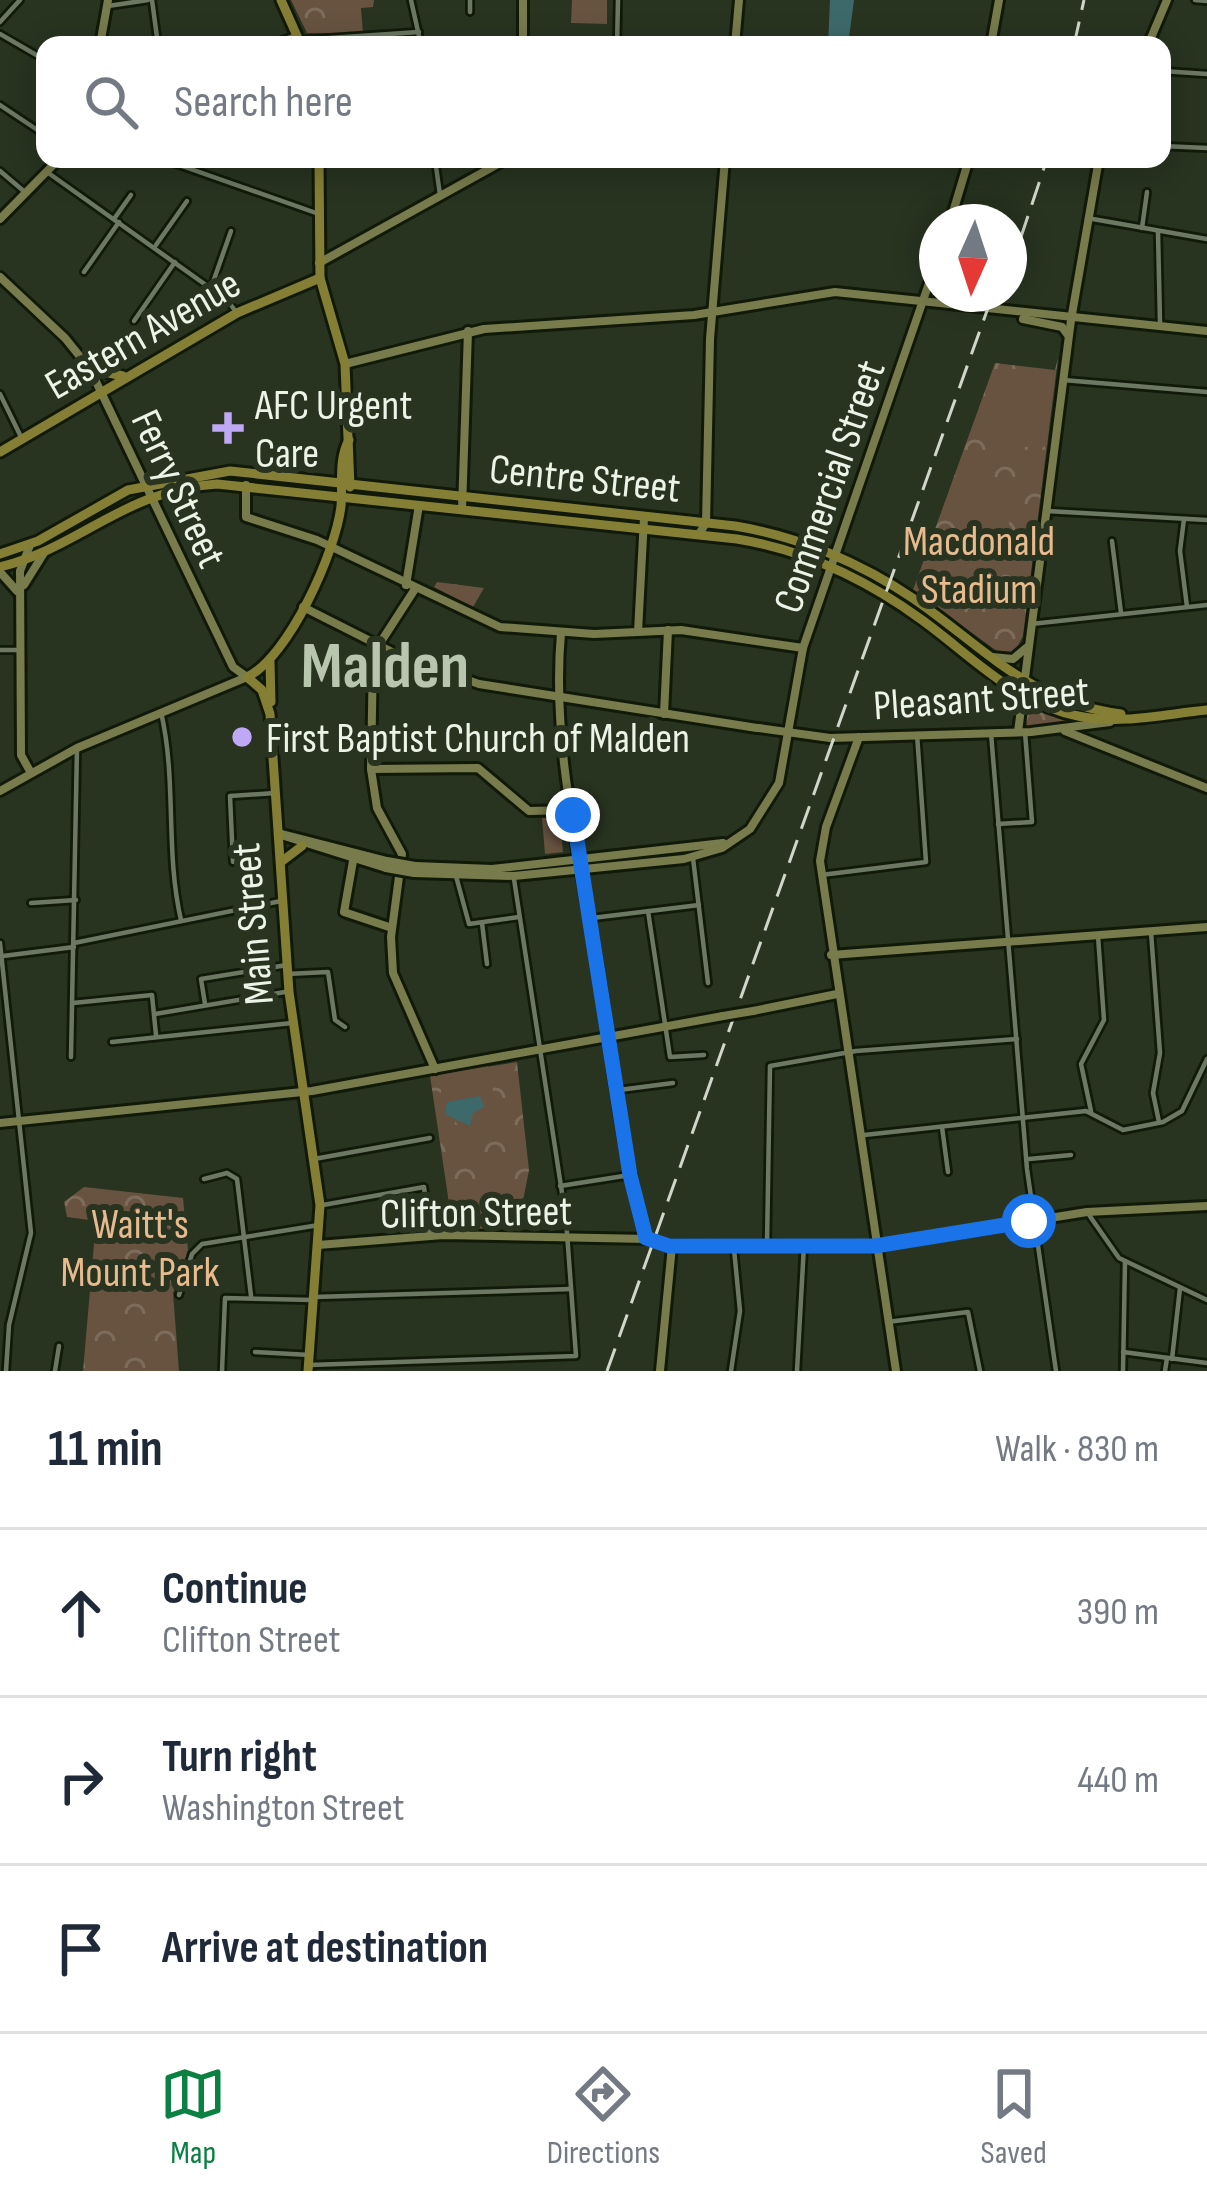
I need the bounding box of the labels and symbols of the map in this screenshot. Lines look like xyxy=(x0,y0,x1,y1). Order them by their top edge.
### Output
north arrow xyxy=(919,204,1027,312)
street label: Eastern Avenue xyxy=(37,259,250,411)
street label: Commercial Street xyxy=(763,354,897,620)
place label: AFC Urgent Care xyxy=(254,381,412,480)
street label: Ferry Street xyxy=(119,402,236,576)
marker: AFC Urgent Care xyxy=(212,412,244,444)
street label: Centre Street xyxy=(487,444,683,515)
park label: Macdonald Stadium xyxy=(903,517,1055,616)
district label: Malden xyxy=(301,628,469,707)
street label: Pleasant Street xyxy=(872,667,1091,732)
place label: First Baptist Church of Malden xyxy=(266,714,690,765)
marker: First Baptist Church of Malden xyxy=(229,724,255,750)
route end xyxy=(546,788,600,842)
street label: Main Street xyxy=(221,841,286,1007)
street label: Clifton Street xyxy=(380,1186,573,1241)
route start xyxy=(1002,1194,1056,1248)
park label: Waitt's Mount Park xyxy=(60,1200,220,1299)

